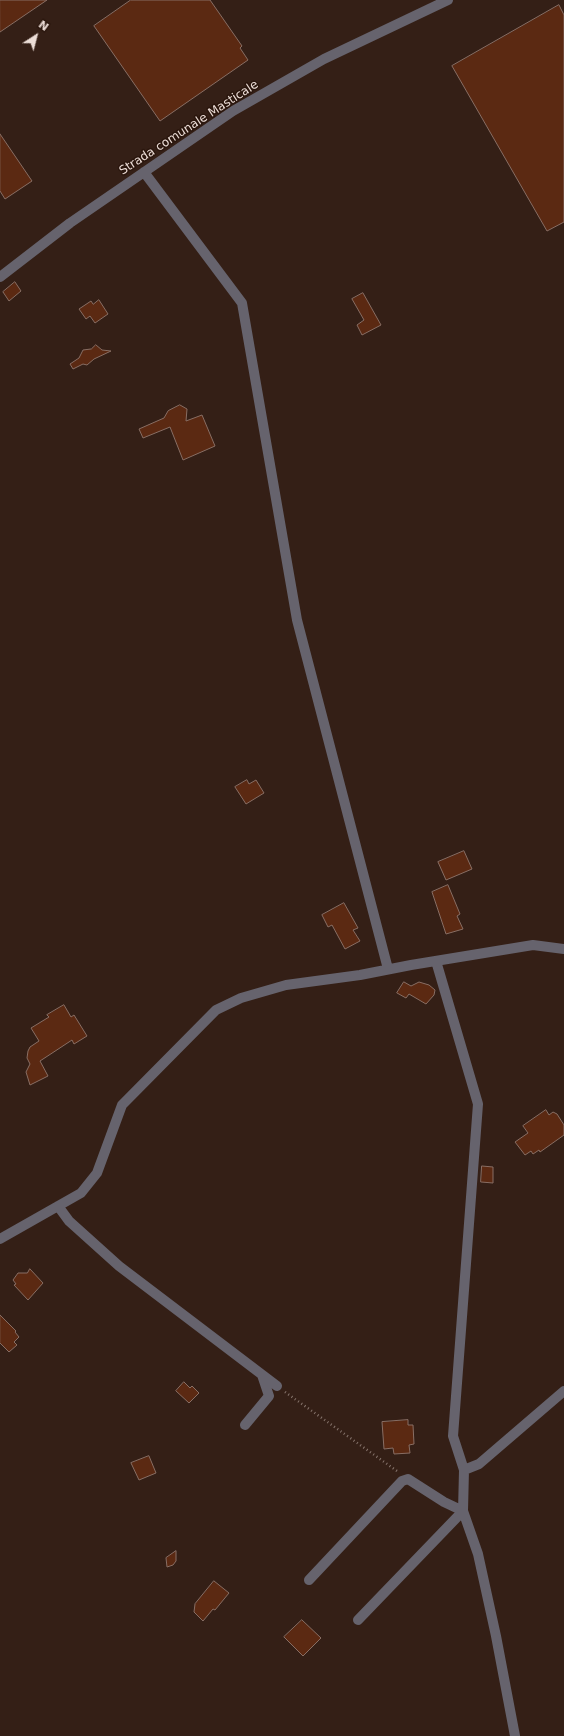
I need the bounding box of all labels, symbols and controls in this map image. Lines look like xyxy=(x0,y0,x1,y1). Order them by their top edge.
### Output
north arrow xyxy=(16,16,56,56)
text: N xyxy=(36,18,51,34)
street label: Strada comunale Masticale xyxy=(117,78,261,178)

